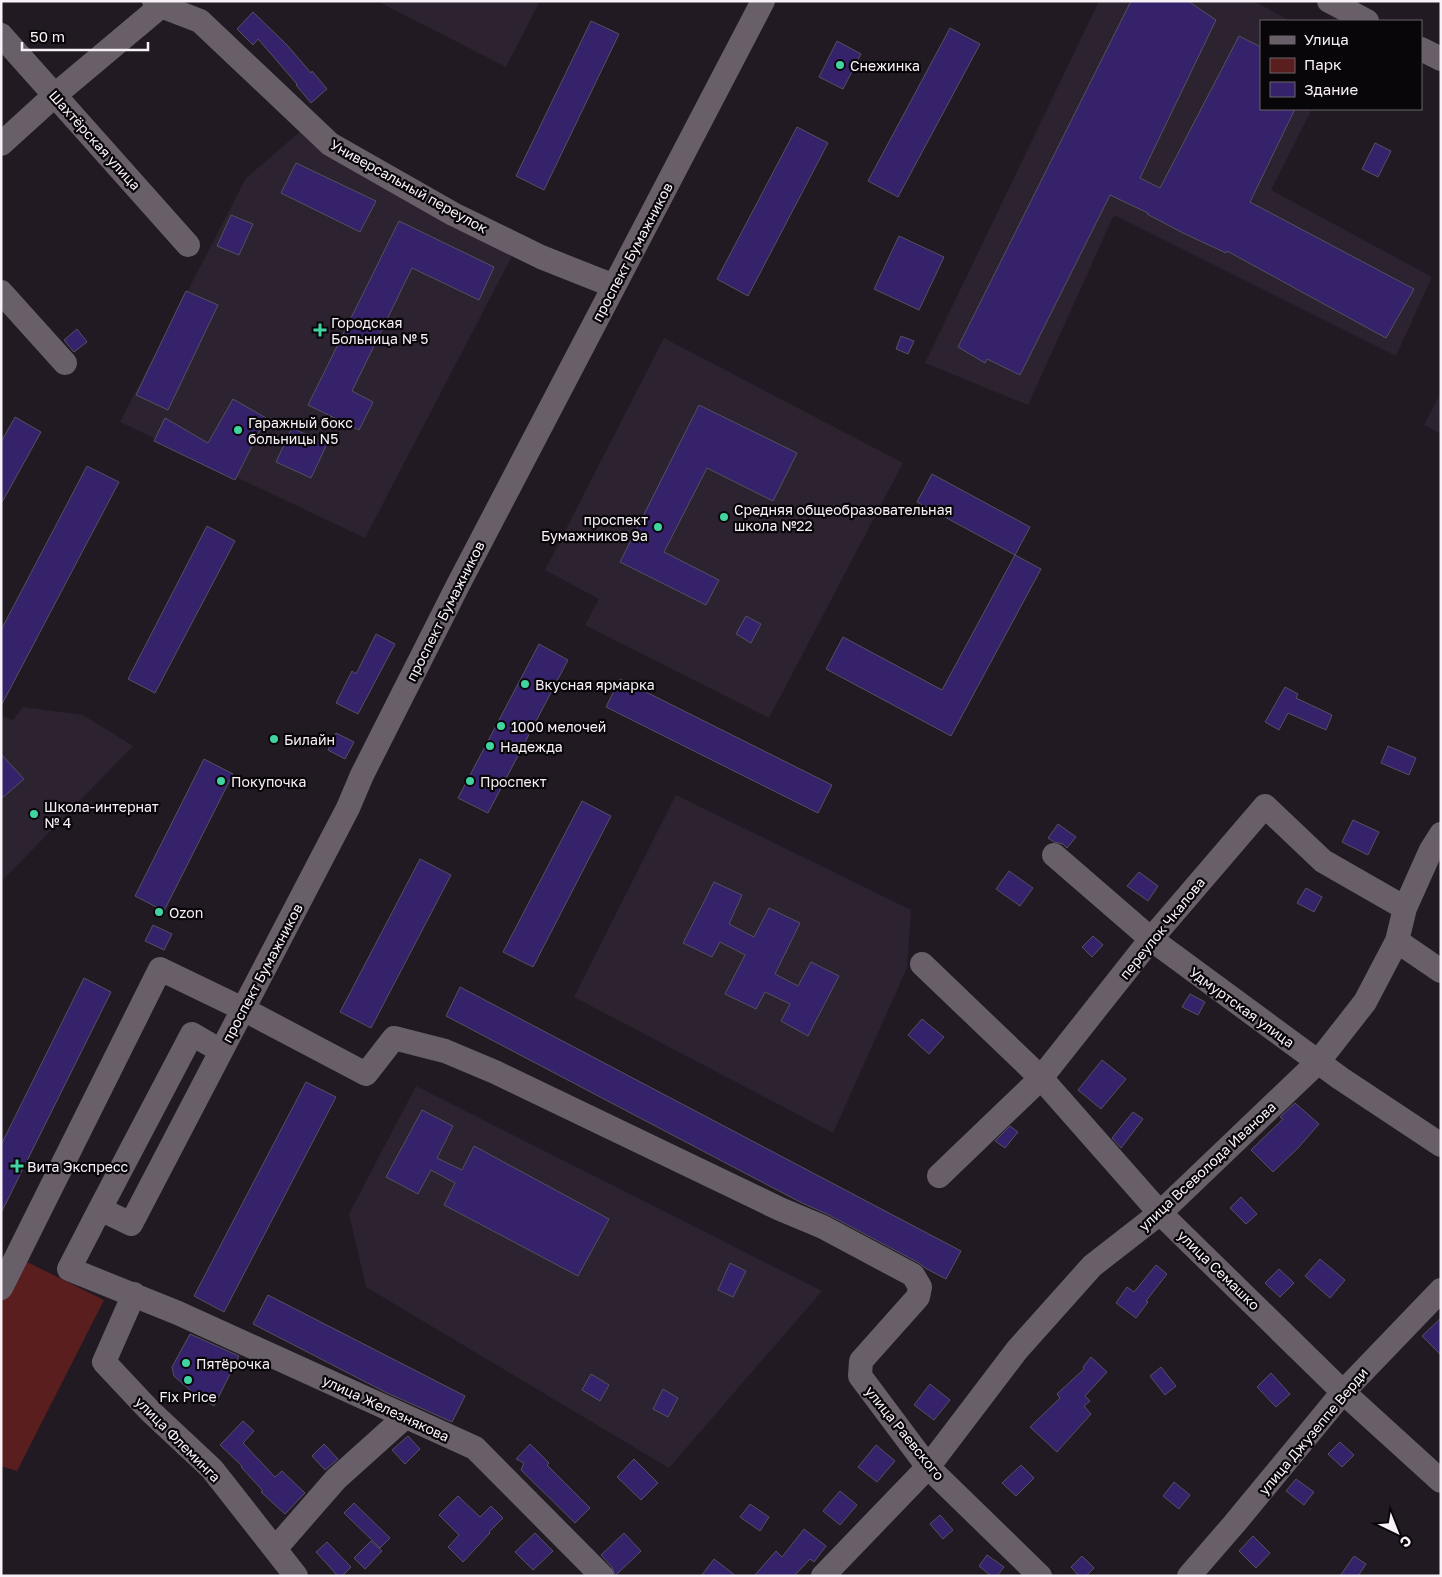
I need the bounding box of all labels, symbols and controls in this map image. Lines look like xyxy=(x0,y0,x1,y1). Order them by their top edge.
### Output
scale bar xyxy=(22,20,149,52)
legend xyxy=(1260,20,1422,110)
text: 50 m xyxy=(30,27,65,45)
text: Улица xyxy=(1304,30,1349,48)
text: Парк xyxy=(1304,55,1342,73)
place label: Снежинка xyxy=(850,57,920,74)
marker: Снежинка xyxy=(834,59,846,71)
text: Здание xyxy=(1304,80,1358,98)
street label: Шахтёрская улица xyxy=(46,87,144,193)
street label: Универсальный переулок xyxy=(327,136,491,236)
street label: проспект Бумажников xyxy=(588,179,676,324)
place label: Городская Больница № 5 xyxy=(331,314,428,347)
marker: Городская Больница № 5 xyxy=(313,323,327,337)
place label: Гаражный бокс больницы N5 xyxy=(248,414,353,447)
marker: Гаражный бокс больницы N5 xyxy=(232,424,244,436)
place label: Средняя общеобразовательная школа №22 xyxy=(734,501,953,534)
place label: проспект Бумажников 9а xyxy=(541,511,648,544)
marker: Средняя общеобразовательная школа №22 xyxy=(718,511,730,523)
marker: проспект Бумажников 9а xyxy=(652,521,664,533)
street label: проспект Бумажников xyxy=(402,538,488,684)
place label: Вкусная ярмарка xyxy=(535,676,655,693)
marker: Вкусная ярмарка xyxy=(519,678,531,690)
place label: 1000 мелочей xyxy=(511,718,606,735)
marker: 1000 мелочей xyxy=(495,720,507,732)
place label: Билайн xyxy=(284,731,335,748)
marker: Билайн xyxy=(268,733,280,745)
place label: Надежда xyxy=(500,738,563,755)
marker: Надежда xyxy=(484,740,496,752)
place label: Покупочка xyxy=(231,773,306,790)
place label: Проспект xyxy=(480,773,547,790)
marker: Покупочка xyxy=(215,775,227,787)
marker: Проспект xyxy=(464,775,476,787)
place label: Школа-интернат № 4 xyxy=(44,798,159,831)
marker: Школа-интернат № 4 xyxy=(28,808,40,820)
street label: переулок Чкалова xyxy=(1116,874,1208,982)
street label: проспект Бумажников xyxy=(218,900,306,1045)
place label: Ozon xyxy=(169,904,203,921)
marker: Ozon xyxy=(153,906,165,918)
street label: Удмуртская улица xyxy=(1186,963,1298,1051)
street label: улица Всеволода Иванова xyxy=(1135,1098,1279,1234)
place label: Вита Экспресс xyxy=(27,1158,129,1175)
marker: Вита Экспресс xyxy=(11,1160,23,1172)
street label: улица Семашко xyxy=(1174,1226,1264,1314)
place label: Пятёрочка xyxy=(196,1355,270,1372)
marker: Пятёрочка xyxy=(180,1357,192,1369)
street label: улица Джузеппе Верди xyxy=(1255,1364,1371,1498)
street label: улица Железнякова xyxy=(320,1371,452,1445)
marker: Fix Price xyxy=(182,1374,194,1386)
street label: улица Раевского xyxy=(862,1383,948,1483)
place label: Fix Price xyxy=(159,1388,217,1405)
street label: улица Флеминга xyxy=(132,1393,224,1485)
north arrow xyxy=(1372,1507,1422,1557)
text: С xyxy=(1397,1532,1416,1552)

